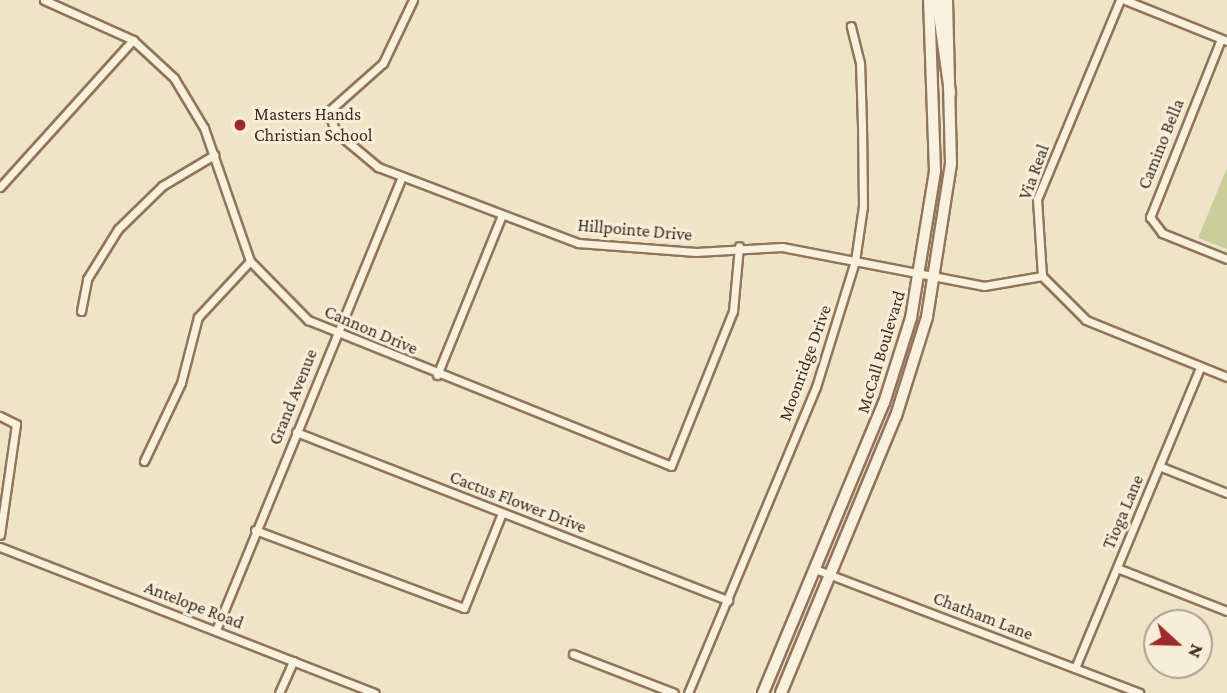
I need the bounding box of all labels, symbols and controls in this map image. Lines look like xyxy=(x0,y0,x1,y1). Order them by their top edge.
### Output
street label: Camino Bella xyxy=(1133,96,1189,192)
place label: Masters Hands Christian School xyxy=(254,104,373,146)
marker: Masters Hands Christian School xyxy=(232,117,248,133)
street label: Via Real xyxy=(1014,141,1054,203)
street label: Hillpointe Drive xyxy=(577,214,693,246)
street label: McCall Boulevard xyxy=(852,288,910,416)
street label: Cannon Drive xyxy=(321,301,421,359)
street label: Moonridge Drive xyxy=(774,302,836,424)
street label: Grand Avenue xyxy=(264,346,322,448)
street label: Cactus Flower Drive xyxy=(447,466,589,538)
street label: Tioga Lane xyxy=(1098,472,1148,552)
street label: Antelope Road xyxy=(141,576,247,634)
street label: Chatham Lane xyxy=(930,587,1036,645)
north arrow xyxy=(1143,609,1213,679)
text: N xyxy=(1184,641,1208,661)

